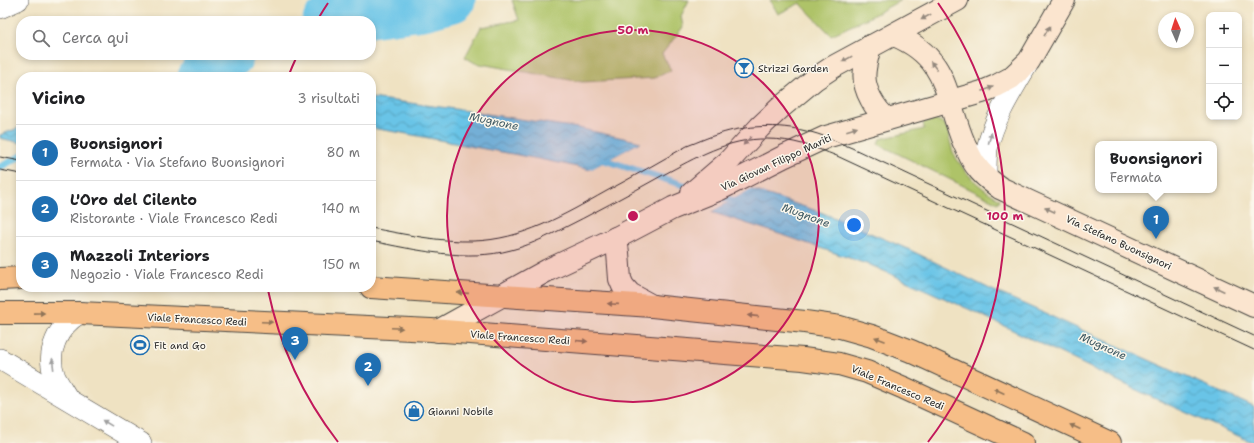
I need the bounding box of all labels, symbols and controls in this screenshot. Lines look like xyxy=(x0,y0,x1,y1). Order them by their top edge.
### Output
north arrow xyxy=(1158,12,1194,48)
map controls xyxy=(1206,12,1242,120)
button: + xyxy=(1206,12,1242,48)
one-way arrow xyxy=(920,14,932,21)
search box xyxy=(16,16,376,60)
text: 50 m xyxy=(618,22,649,38)
one-way arrow xyxy=(1043,25,1050,37)
icon: search xyxy=(30,27,52,49)
text: Cerca qui xyxy=(62,28,129,48)
button: − xyxy=(1206,48,1242,84)
one-way arrow xyxy=(841,56,853,62)
bar icon: Strizzi Garden xyxy=(733,57,755,79)
one-way arrow xyxy=(930,60,939,71)
place label: Strizzi Garden xyxy=(758,62,828,75)
button: locate xyxy=(1206,84,1242,120)
one-way arrow xyxy=(982,86,994,92)
text: Vicino xyxy=(32,87,85,109)
text: 3 risultati xyxy=(297,90,360,107)
water label: Mugnone xyxy=(468,109,520,134)
one-way arrow xyxy=(847,126,859,132)
street label: Via Giovan Filippo Mariti xyxy=(719,131,834,194)
one-way arrow xyxy=(987,132,993,144)
text: Buonsignori xyxy=(70,134,162,154)
one-way arrow xyxy=(743,136,752,146)
popup xyxy=(1095,141,1217,193)
text: 1 xyxy=(42,144,48,161)
text: 80 m xyxy=(326,144,360,161)
text: Buonsignori xyxy=(1110,149,1202,169)
text: Fermata · Via Stefano Buonsignori xyxy=(70,154,285,171)
text: Fermata xyxy=(1110,169,1162,186)
text: L'Oro del Cilento xyxy=(70,190,197,210)
text: 2 xyxy=(40,200,50,217)
text: 140 m xyxy=(321,200,360,217)
water label: Mugnone xyxy=(780,200,832,231)
pin: 1 xyxy=(1143,206,1169,239)
one-way arrow xyxy=(1044,207,1056,213)
text: 100 m xyxy=(987,208,1024,224)
centre of rings xyxy=(626,209,640,223)
text: Ristorante · Viale Francesco Redi xyxy=(70,210,278,227)
street label: Via Stefano Buonsignori xyxy=(1064,212,1174,273)
your location xyxy=(844,215,864,235)
text: Mazzoli Interiors xyxy=(70,246,210,266)
text: 3 xyxy=(40,256,50,273)
text: 150 m xyxy=(322,256,360,273)
text: Negozio · Viale Francesco Redi xyxy=(70,266,264,283)
one-way arrow xyxy=(1213,286,1224,292)
one-way arrow xyxy=(457,289,469,296)
one-way arrow xyxy=(607,300,619,307)
one-way arrow xyxy=(33,310,46,316)
street label: Viale Francesco Redi xyxy=(147,310,247,329)
one-way arrow xyxy=(747,313,759,320)
one-way arrow xyxy=(261,319,274,325)
one-way arrow xyxy=(391,325,403,332)
pin: 3 xyxy=(282,327,308,360)
street label: Viale Francesco Redi xyxy=(470,328,570,347)
water label: Mugnone xyxy=(1077,329,1129,363)
sports icon: Fit and Go xyxy=(129,334,151,356)
one-way arrow xyxy=(875,336,886,342)
one-way arrow xyxy=(576,338,588,345)
place label: Fit and Go xyxy=(154,339,206,352)
pin: 2 xyxy=(355,353,381,386)
one-way arrow xyxy=(50,358,56,370)
street label: Viale Francesco Redi xyxy=(849,362,946,413)
one-way arrow xyxy=(994,388,1005,394)
shop icon: Gianni Nobile xyxy=(403,400,425,422)
place label: Gianni Nobile xyxy=(428,405,494,418)
one-way arrow xyxy=(101,419,113,426)
one-way arrow xyxy=(1069,424,1081,430)

